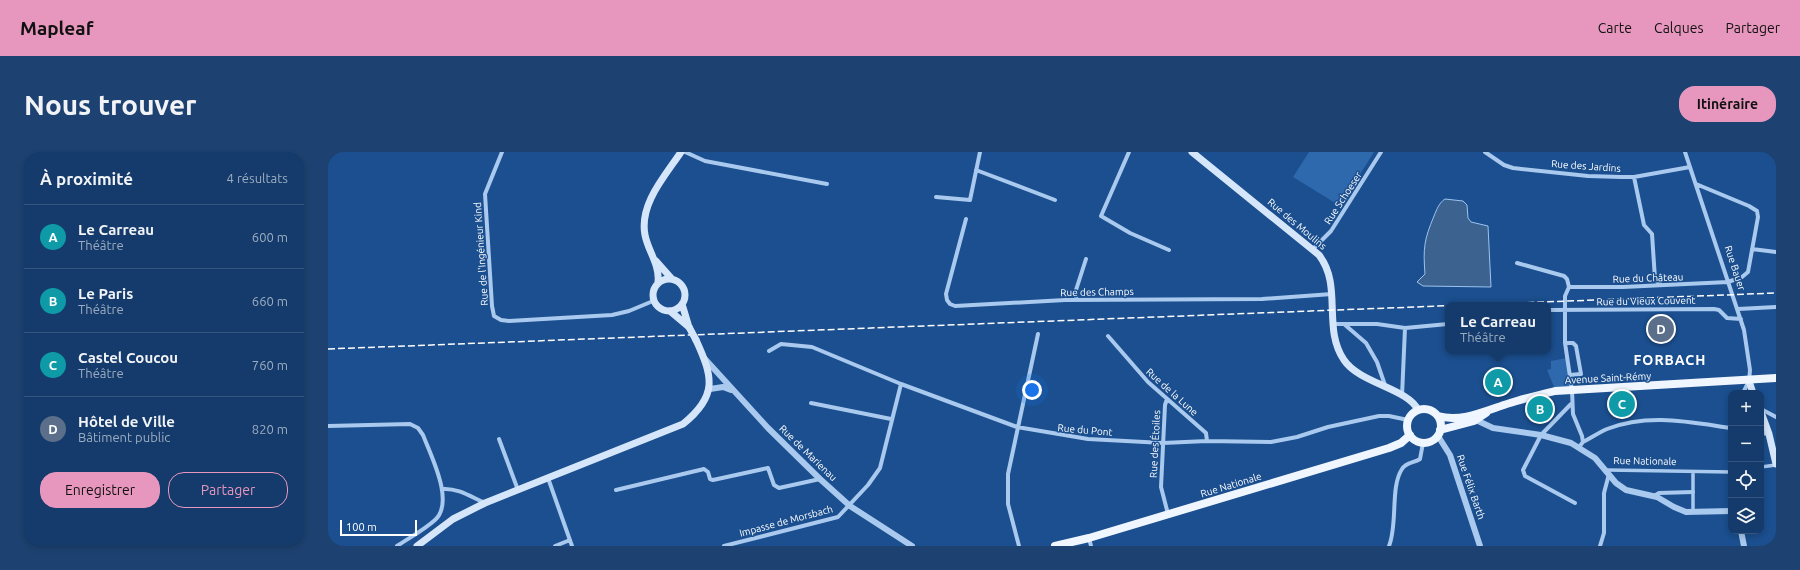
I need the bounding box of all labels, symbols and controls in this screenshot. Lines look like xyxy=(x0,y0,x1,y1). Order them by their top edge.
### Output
text: Mapleaf xyxy=(20,17,93,39)
text: Carte xyxy=(1598,20,1632,36)
text: Calques xyxy=(1654,20,1703,36)
text: Partager xyxy=(1725,20,1780,36)
button: Itinéraire xyxy=(1679,86,1776,122)
text: Nous trouver xyxy=(24,89,197,120)
street label: Rue des Jardins xyxy=(1551,158,1621,174)
text: À proximité xyxy=(40,169,133,188)
street label: Rue Schoeser xyxy=(1322,170,1364,226)
text: 4 résultats xyxy=(227,171,288,185)
street label: Rue des Moulins xyxy=(1265,196,1329,252)
street label: Rue de l'Ingénieur Kind xyxy=(472,202,490,306)
text: Le Carreau xyxy=(78,221,154,238)
text: A xyxy=(48,230,58,244)
text: 600 m xyxy=(252,230,288,244)
text: Théâtre xyxy=(78,238,124,252)
street label: Rue Bauer xyxy=(1723,244,1747,292)
street label: Rue du Château xyxy=(1612,271,1684,285)
text: Le Paris xyxy=(78,285,133,302)
street label: Rue des Champs xyxy=(1060,286,1134,298)
text: B xyxy=(49,294,57,308)
text: 660 m xyxy=(252,294,288,308)
street label: Rue du Vieux Couvent xyxy=(1596,295,1696,307)
text: Théâtre xyxy=(78,302,124,316)
popup xyxy=(1445,302,1551,354)
text: Le Carreau xyxy=(1460,313,1536,330)
pin: D xyxy=(1648,314,1674,344)
text: Théâtre xyxy=(1460,330,1506,344)
text: Castel Coucou xyxy=(78,349,178,366)
district label: FORBACH xyxy=(1634,352,1706,368)
text: C xyxy=(49,358,57,372)
text: 760 m xyxy=(252,358,288,372)
text: Théâtre xyxy=(78,366,124,380)
street label: Rue de la Lune xyxy=(1144,366,1200,418)
pin: A xyxy=(1485,367,1511,397)
street label: Avenue Saint-Rémy xyxy=(1565,370,1652,386)
your location xyxy=(1022,380,1042,400)
pin: C xyxy=(1609,389,1635,419)
map controls xyxy=(1728,390,1764,534)
button: + xyxy=(1728,390,1764,426)
pin: B xyxy=(1527,394,1553,424)
street label: Rue des Étoiles xyxy=(1147,410,1162,478)
text: Hôtel de Ville xyxy=(78,413,175,430)
text: D xyxy=(48,422,58,436)
text: 820 m xyxy=(252,422,288,436)
street label: Rue du Pont xyxy=(1057,422,1113,438)
street label: Rue de Marienau xyxy=(777,423,839,483)
button: − xyxy=(1728,426,1764,462)
text: Bâtiment public xyxy=(78,430,170,444)
street label: Rue Félix Barth xyxy=(1455,453,1487,521)
street label: Rue Nationale xyxy=(1613,455,1677,467)
button: locate xyxy=(1728,462,1764,498)
street label: Rue Nationale xyxy=(1199,470,1263,500)
button: Enregistrer xyxy=(40,472,160,508)
button: Partager xyxy=(168,472,288,508)
button: layers xyxy=(1728,498,1764,534)
street label: Impasse de Morsbach xyxy=(738,503,834,539)
scale bar xyxy=(340,518,417,537)
text: 100 m xyxy=(346,521,377,533)

